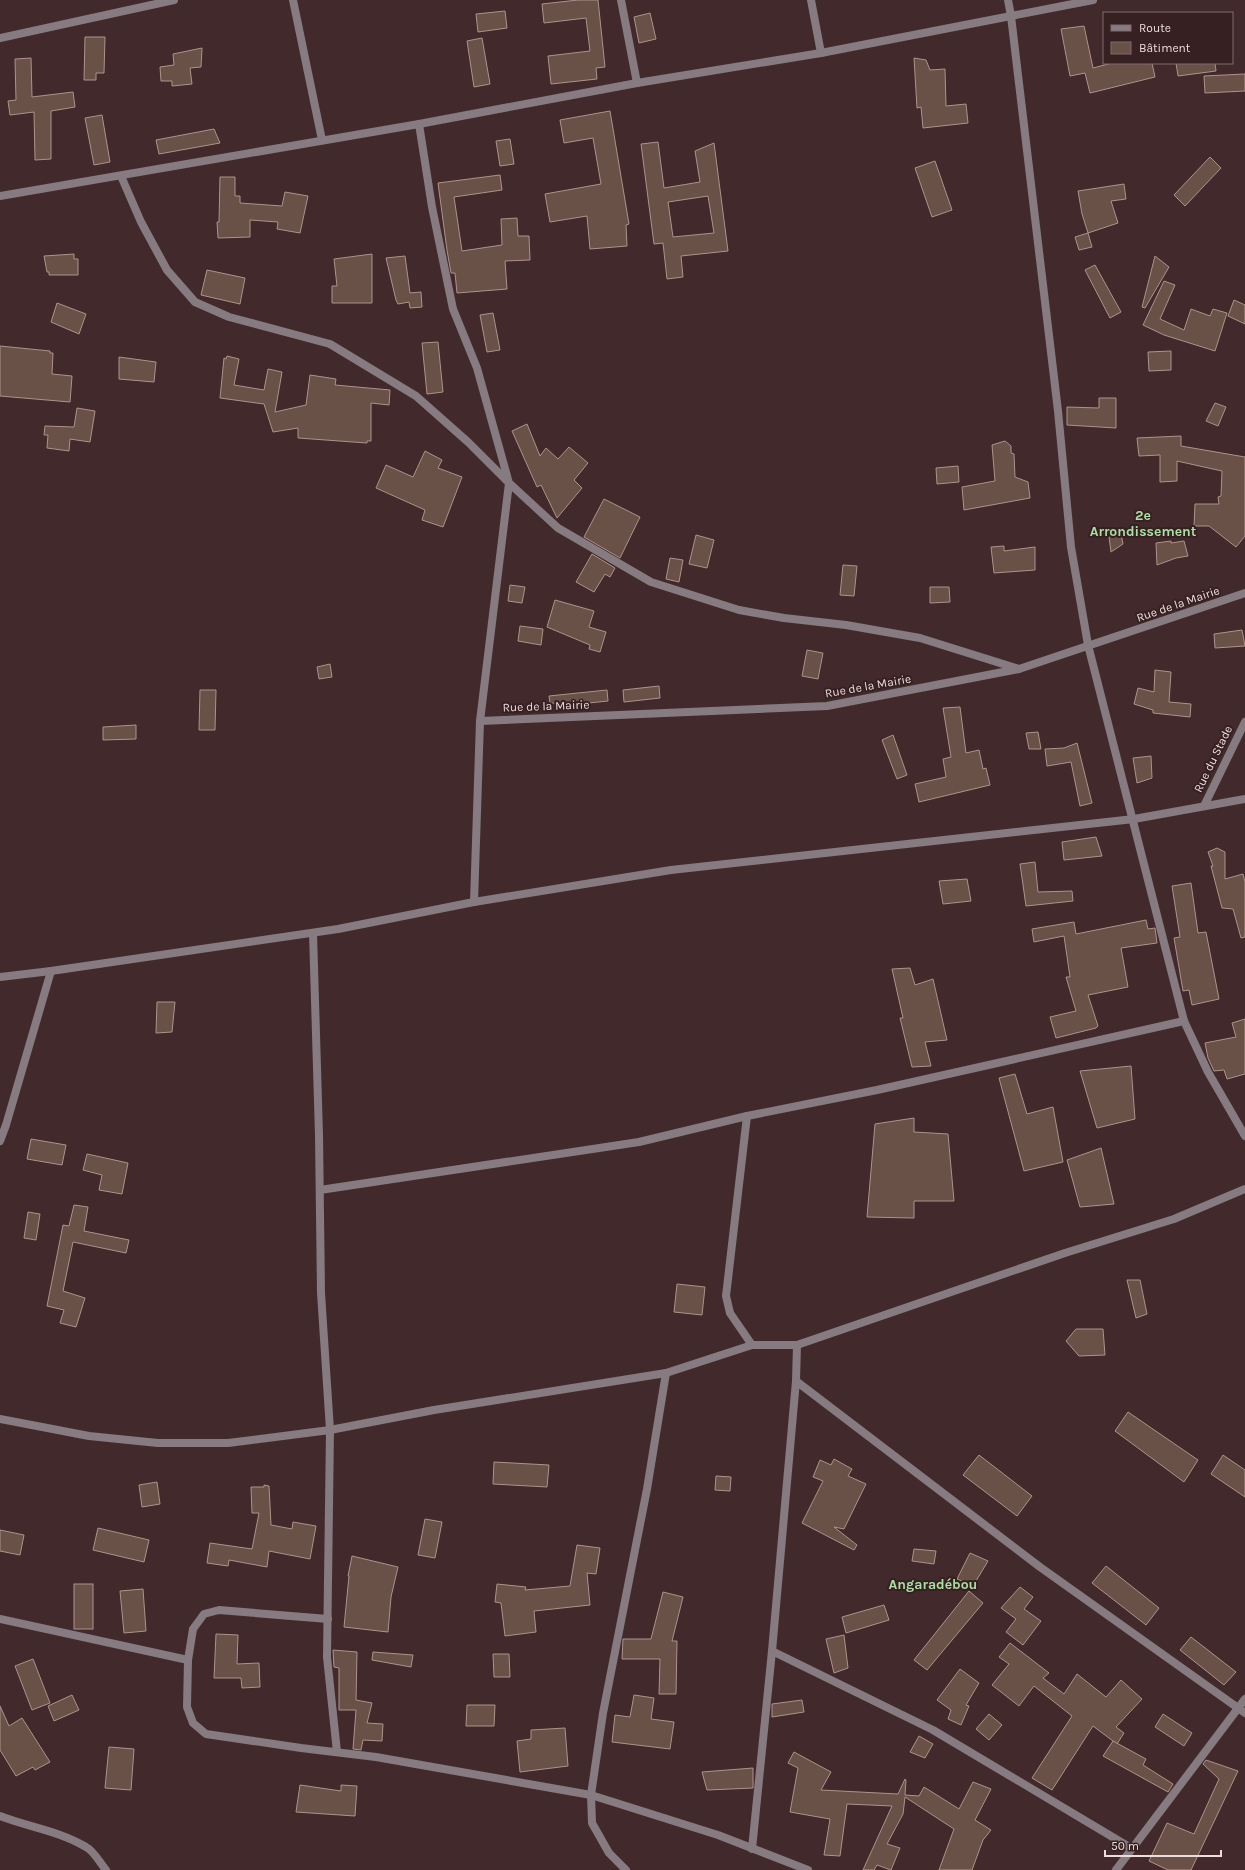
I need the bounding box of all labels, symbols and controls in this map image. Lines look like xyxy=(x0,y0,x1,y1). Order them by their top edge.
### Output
legend xyxy=(1103,12,1233,64)
text: Route xyxy=(1139,21,1171,35)
text: Bâtiment xyxy=(1139,41,1191,55)
district label: 2e Arrondissement xyxy=(1090,507,1197,540)
street label: Rue de la Mairie xyxy=(1135,583,1221,625)
street label: Rue de la Mairie xyxy=(824,672,912,700)
street label: Rue de la Mairie xyxy=(502,697,590,715)
street label: Rue du Stade xyxy=(1191,723,1235,795)
district label: Angaradébou xyxy=(889,1576,977,1593)
scale bar xyxy=(1105,1832,1221,1858)
text: 50 m xyxy=(1111,1839,1139,1853)

